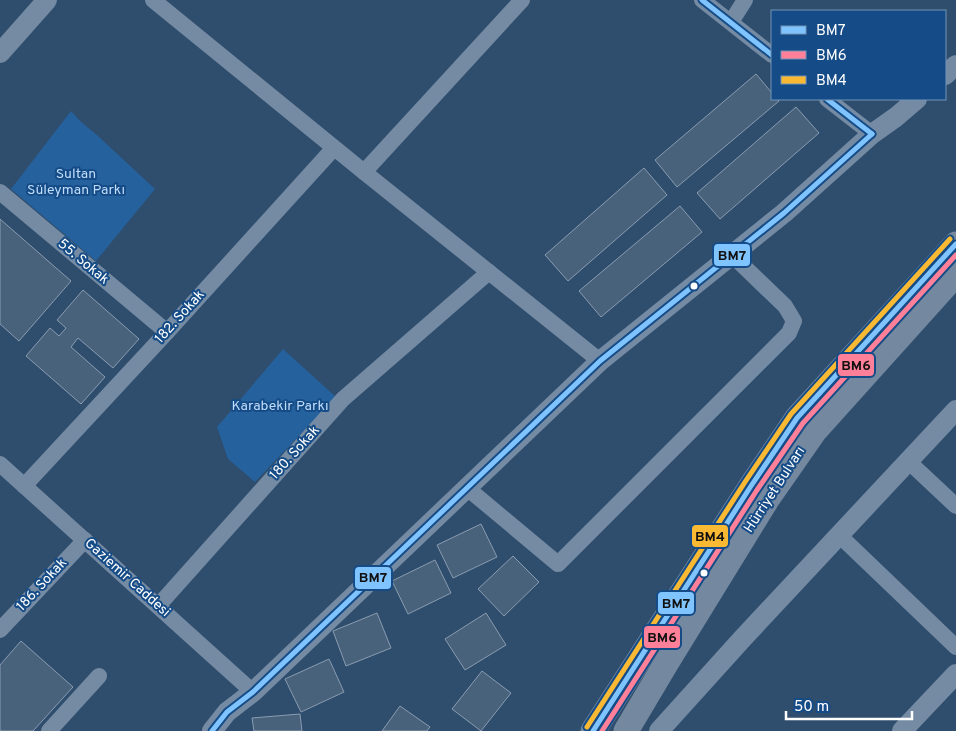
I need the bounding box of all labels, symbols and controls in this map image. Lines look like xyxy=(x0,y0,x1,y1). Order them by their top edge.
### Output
legend xyxy=(771,10,946,100)
text: BM7 xyxy=(816,22,846,41)
text: BM6 xyxy=(816,47,847,66)
text: BM4 xyxy=(816,72,847,91)
park label: Sultan Süleyman Parkı xyxy=(27,166,125,199)
street label: 55. Sokak xyxy=(54,236,112,288)
line badge: BM7 xyxy=(713,243,751,267)
text: BM7 xyxy=(718,248,746,265)
unlabelled marker xyxy=(689,281,699,291)
street label: 182. Sokak xyxy=(151,287,209,347)
line badge: BM6 xyxy=(837,353,875,377)
text: BM6 xyxy=(841,358,871,375)
park label: Karabekir Parkı xyxy=(231,398,329,415)
street label: 180. Sokak xyxy=(266,422,324,484)
street label: Hürriyet Bulvarı xyxy=(741,444,809,536)
line badge: BM4 xyxy=(691,524,729,548)
text: BM4 xyxy=(695,529,725,546)
street label: Gaziemir Caddesi xyxy=(81,535,173,621)
street label: 186. Sokak xyxy=(13,555,71,615)
line badge: BM7 xyxy=(354,566,392,590)
unlabelled marker xyxy=(699,568,709,578)
text: BM7 xyxy=(359,570,387,587)
line badge: BM7 xyxy=(657,591,695,615)
text: BM7 xyxy=(662,596,690,613)
line badge: BM6 xyxy=(643,625,681,649)
text: BM6 xyxy=(647,630,677,647)
scale bar xyxy=(786,688,912,720)
text: 50 m xyxy=(794,698,829,717)

